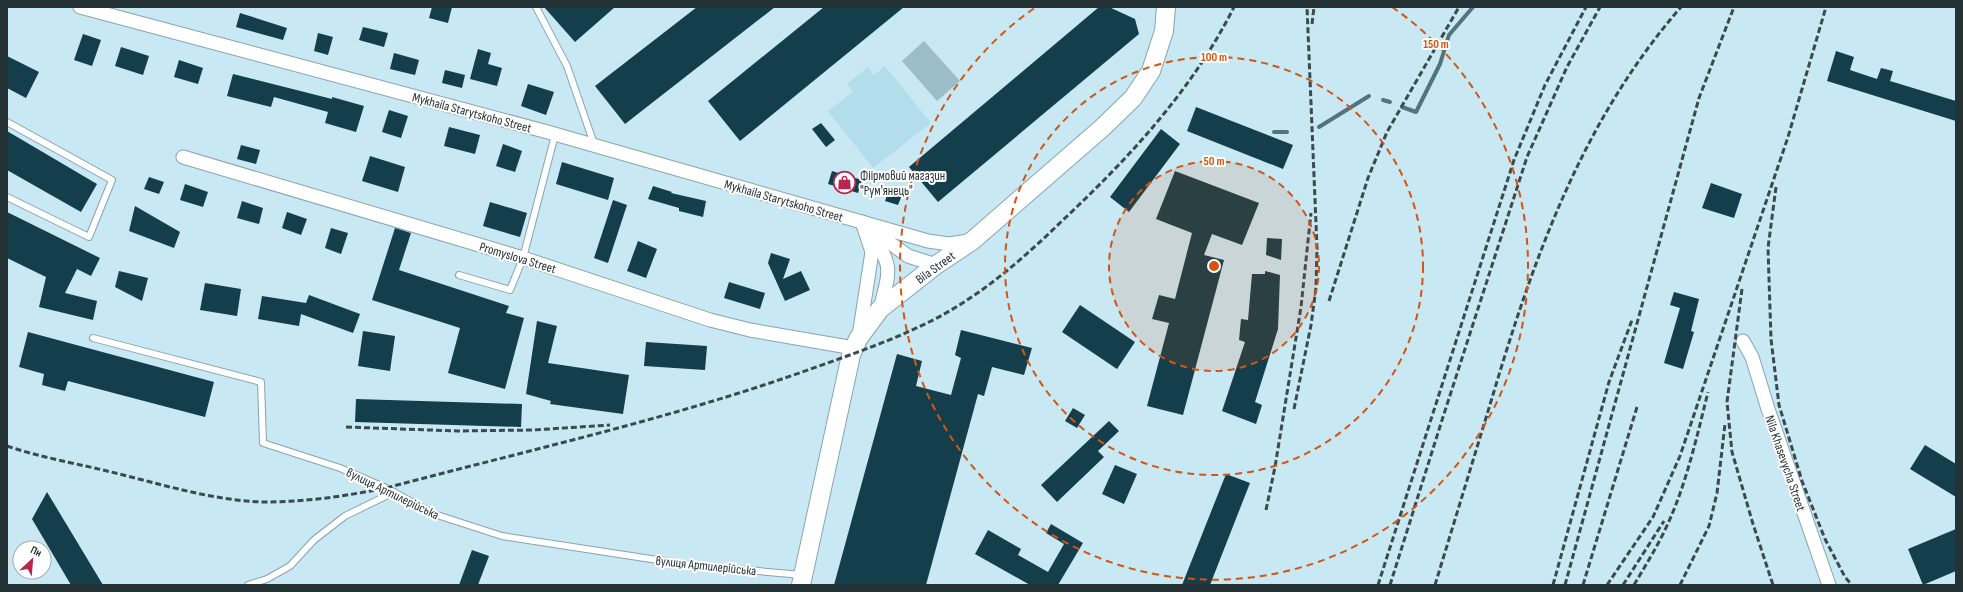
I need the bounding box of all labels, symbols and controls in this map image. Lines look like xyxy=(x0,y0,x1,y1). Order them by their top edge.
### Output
text: 150 m xyxy=(1423,37,1449,52)
text: 100 m xyxy=(1201,50,1227,65)
street label: Mykhaila Starytskoho Street xyxy=(410,89,533,137)
text: 50 m xyxy=(1204,154,1224,169)
place label: Фіірмовий магазин "Рум'янець" xyxy=(860,168,945,199)
shop icon: Фіірмовий магазин "Рум'янець" xyxy=(832,169,858,195)
street label: Mykhaila Starytskoho Street xyxy=(723,176,845,226)
street label: Promyslova Street xyxy=(477,239,558,277)
street label: Bila Street xyxy=(913,248,959,288)
centre of rings xyxy=(1207,259,1221,273)
street label: Nila Khasevycha Street xyxy=(1761,413,1809,513)
street label: вулиця Артилерійська xyxy=(344,465,442,523)
north arrow xyxy=(12,540,52,580)
text: Пн xyxy=(29,543,44,560)
street label: вулиця Артилерійська xyxy=(655,553,757,579)

